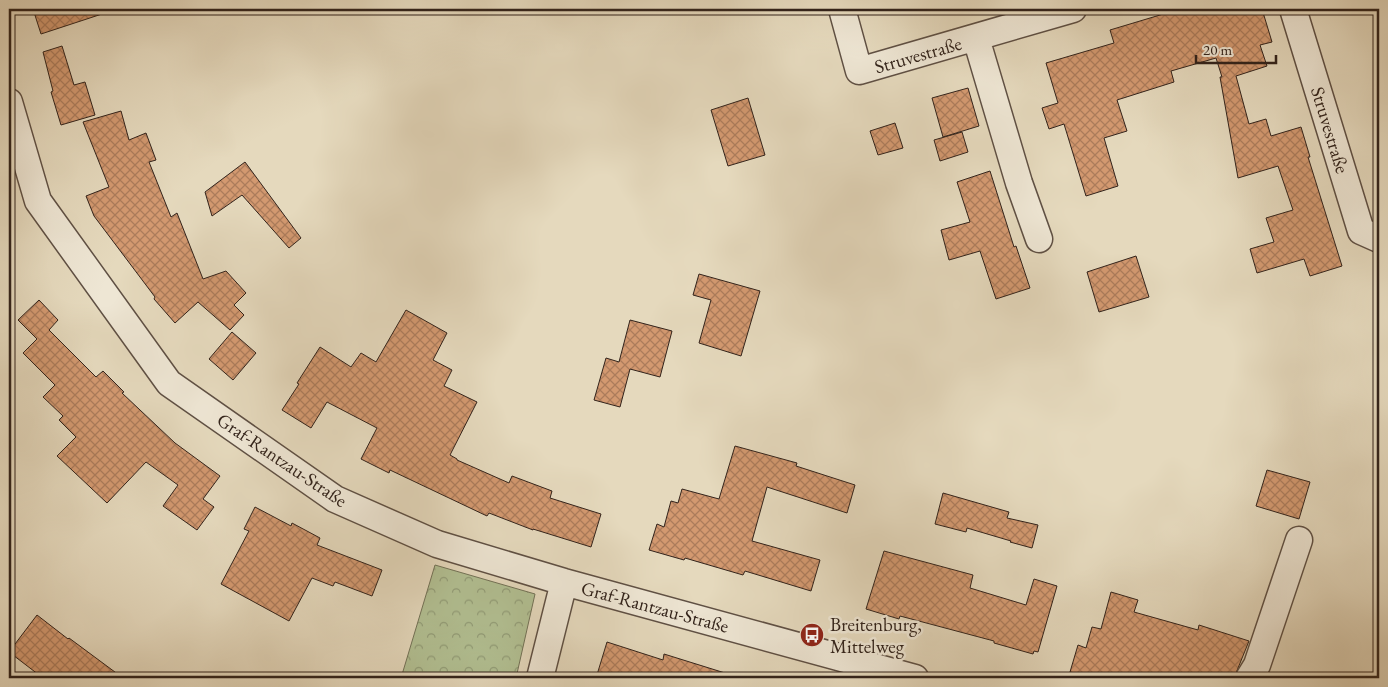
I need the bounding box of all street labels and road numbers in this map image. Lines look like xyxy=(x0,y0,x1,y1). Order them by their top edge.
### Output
street label: Struvestraße xyxy=(872,31,964,79)
street label: Struvestraße xyxy=(1305,84,1355,176)
street label: Graf-Rantzau-Straße xyxy=(212,407,352,513)
street label: Graf-Rantzau-Straße xyxy=(578,575,732,639)

